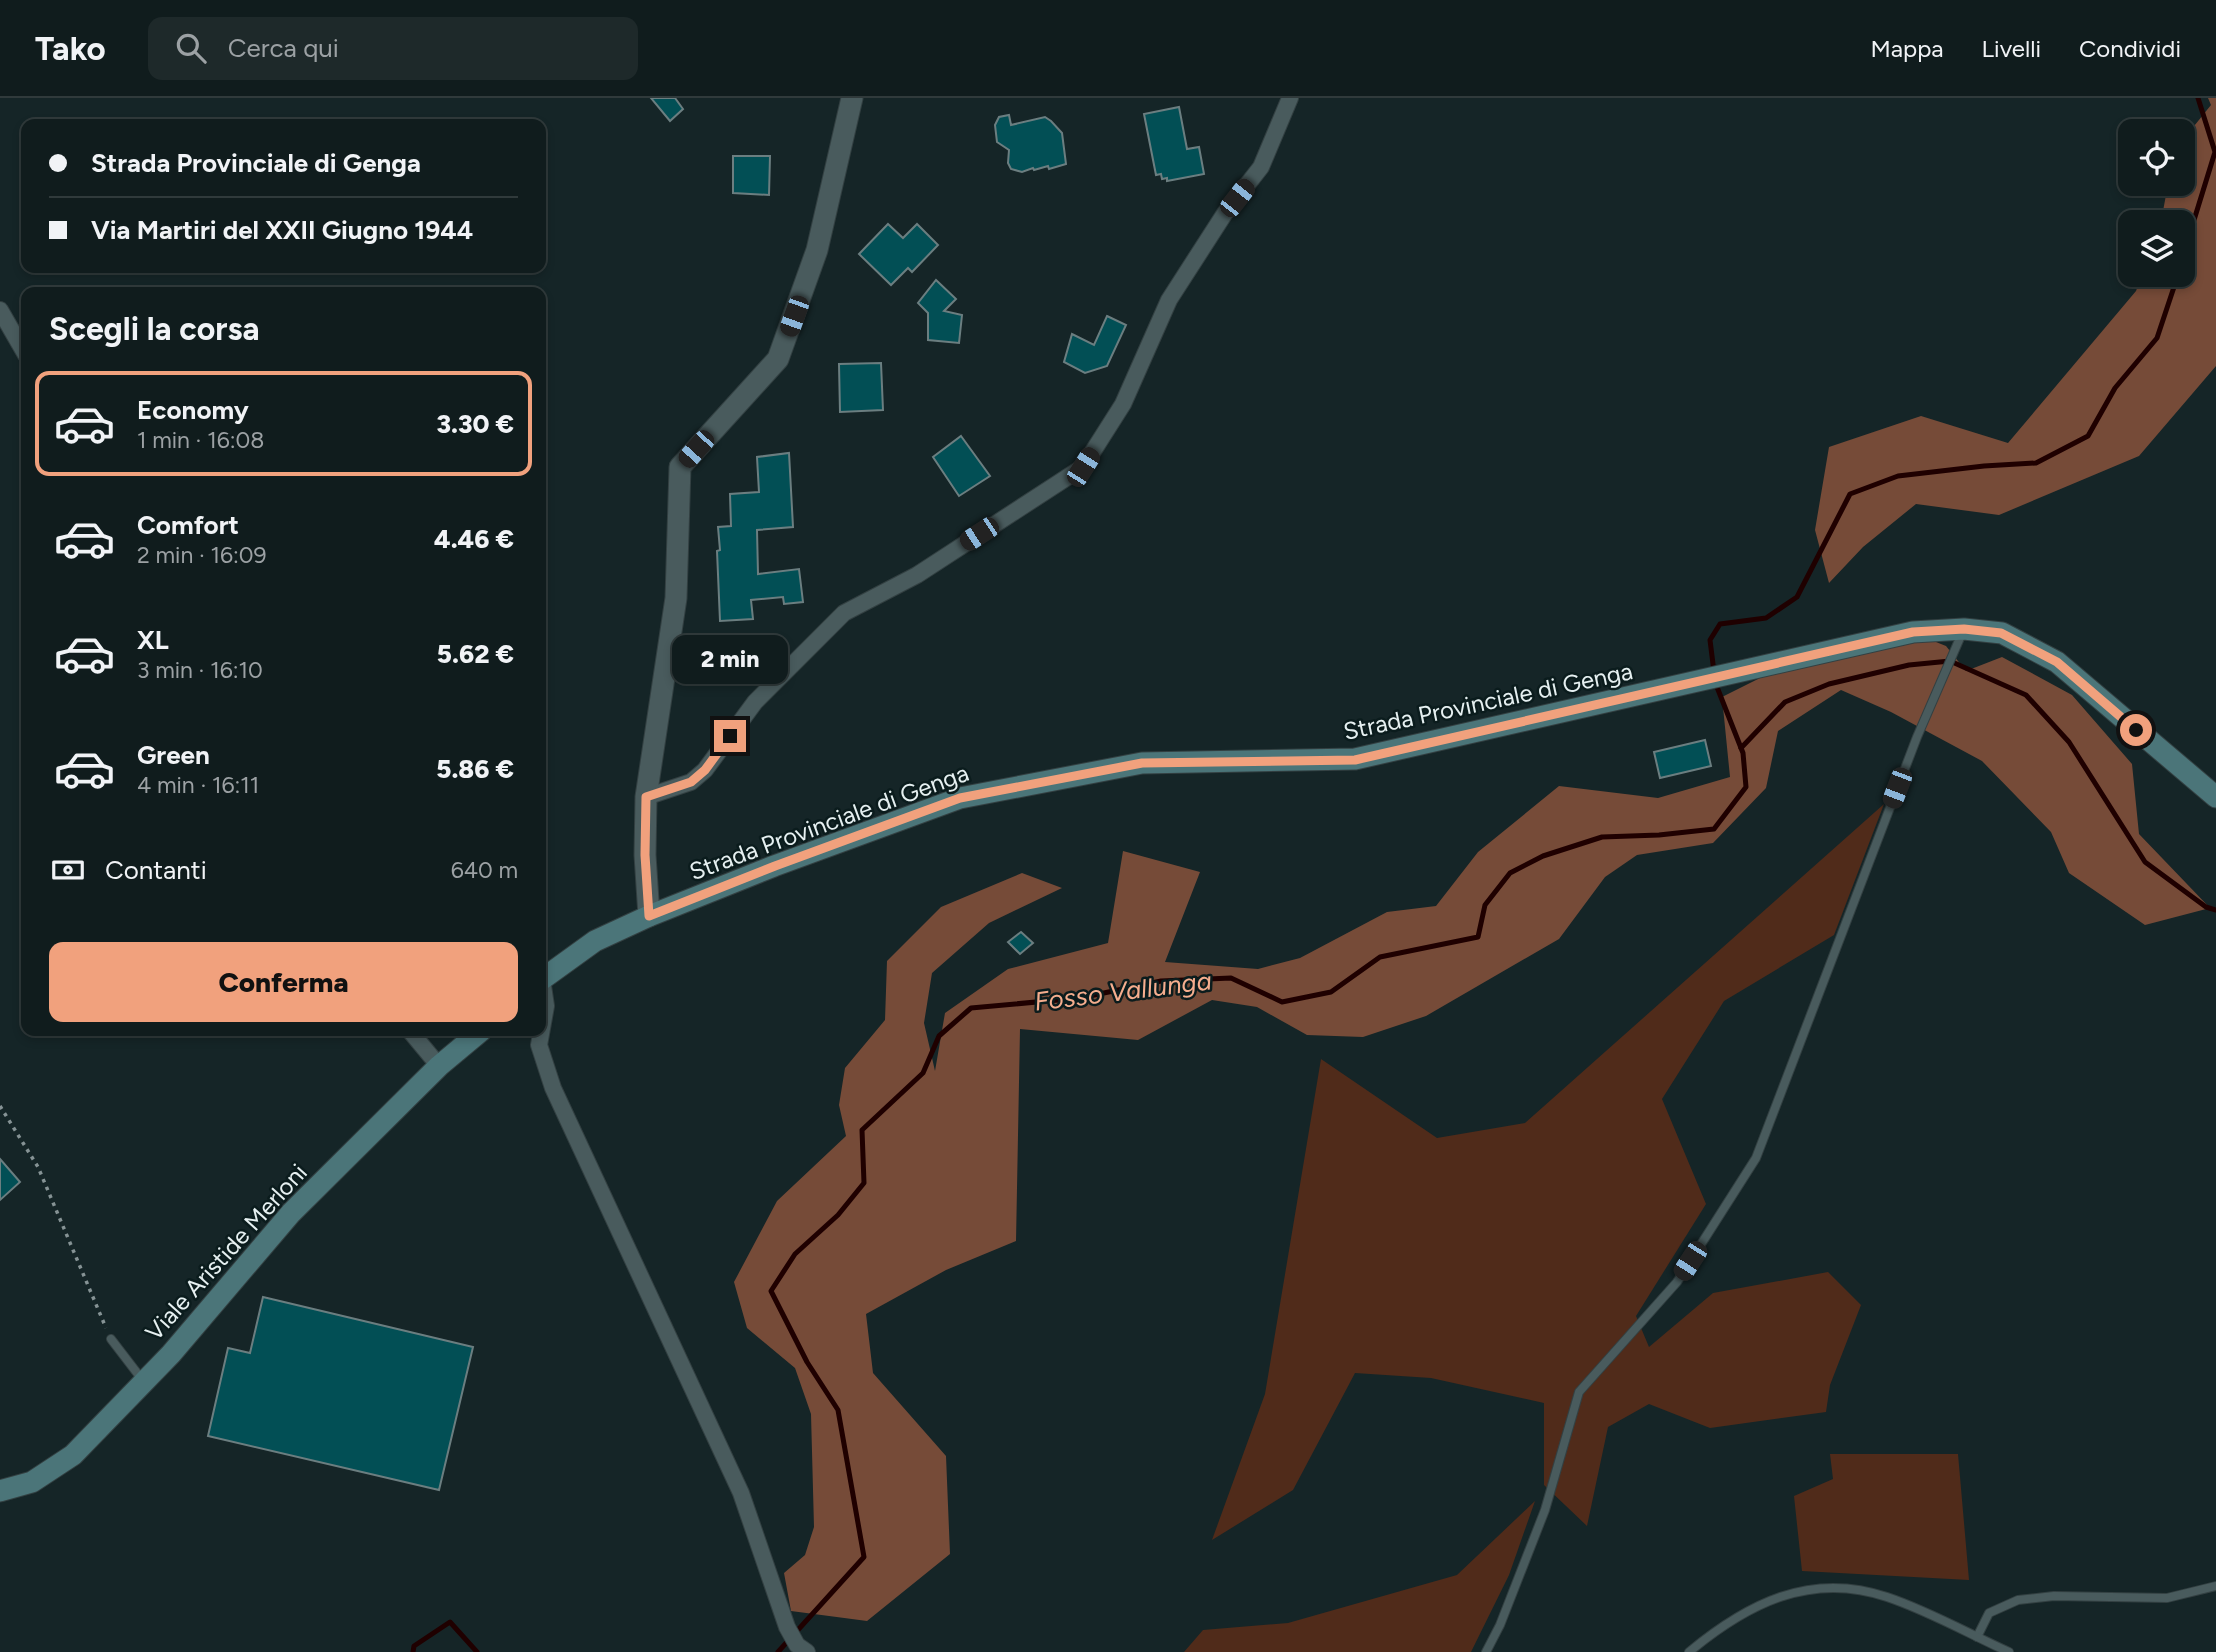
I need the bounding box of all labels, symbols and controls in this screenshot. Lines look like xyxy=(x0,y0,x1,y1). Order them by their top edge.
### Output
search box xyxy=(148,17,638,80)
text: Tako xyxy=(35,29,106,68)
icon: search xyxy=(172,29,210,67)
text: Cerca qui xyxy=(228,32,339,64)
text: Mappa xyxy=(1870,34,1944,63)
text: Livelli xyxy=(1982,34,2041,63)
text: Condividi xyxy=(2079,34,2181,63)
map controls xyxy=(2118,119,2195,287)
button: locate xyxy=(2118,119,2195,196)
text: Strada Provinciale di Genga xyxy=(91,147,421,179)
car xyxy=(1216,175,1259,221)
button: layers xyxy=(2118,210,2195,287)
text: Via Martiri del XXII Giugno 1944 xyxy=(91,214,473,246)
car xyxy=(777,293,812,339)
text: Scegli la corsa xyxy=(49,310,259,348)
icon: car xyxy=(53,392,116,455)
text: Economy xyxy=(137,394,249,426)
text: 3.30 € xyxy=(436,408,514,440)
text: 1 min · 16:08 xyxy=(137,426,264,454)
car xyxy=(675,426,718,472)
car xyxy=(1063,444,1104,490)
icon: car xyxy=(53,507,116,570)
text: Comfort xyxy=(137,509,239,541)
car xyxy=(956,514,1003,554)
text: 4.46 € xyxy=(434,523,514,555)
text: 2 min · 16:09 xyxy=(137,541,267,569)
icon: car xyxy=(53,622,116,685)
text: XL xyxy=(137,624,169,656)
callout: 2 min xyxy=(672,634,788,684)
text: 5.62 € xyxy=(437,638,514,670)
text: 2 min xyxy=(701,645,759,673)
text: 3 min · 16:10 xyxy=(137,656,263,684)
street label: Strada Provinciale di Genga xyxy=(1341,656,1635,746)
route start xyxy=(2120,714,2152,746)
route end xyxy=(714,720,746,752)
icon: car xyxy=(53,737,116,800)
text: Green xyxy=(137,739,210,771)
text: 5.86 € xyxy=(436,753,514,785)
street label: Strada Provinciale di Genga xyxy=(685,758,973,886)
car xyxy=(1880,765,1915,811)
text: 4 min · 16:11 xyxy=(137,771,259,799)
icon: cash xyxy=(49,851,87,889)
text: Contanti xyxy=(105,854,207,886)
text: 640 m xyxy=(451,856,518,884)
button: Conferma xyxy=(49,942,518,1022)
water label: Fosso Vallunga xyxy=(1033,964,1213,1018)
street label: Viale Aristide Merloni xyxy=(139,1158,313,1346)
car xyxy=(1670,1238,1711,1284)

